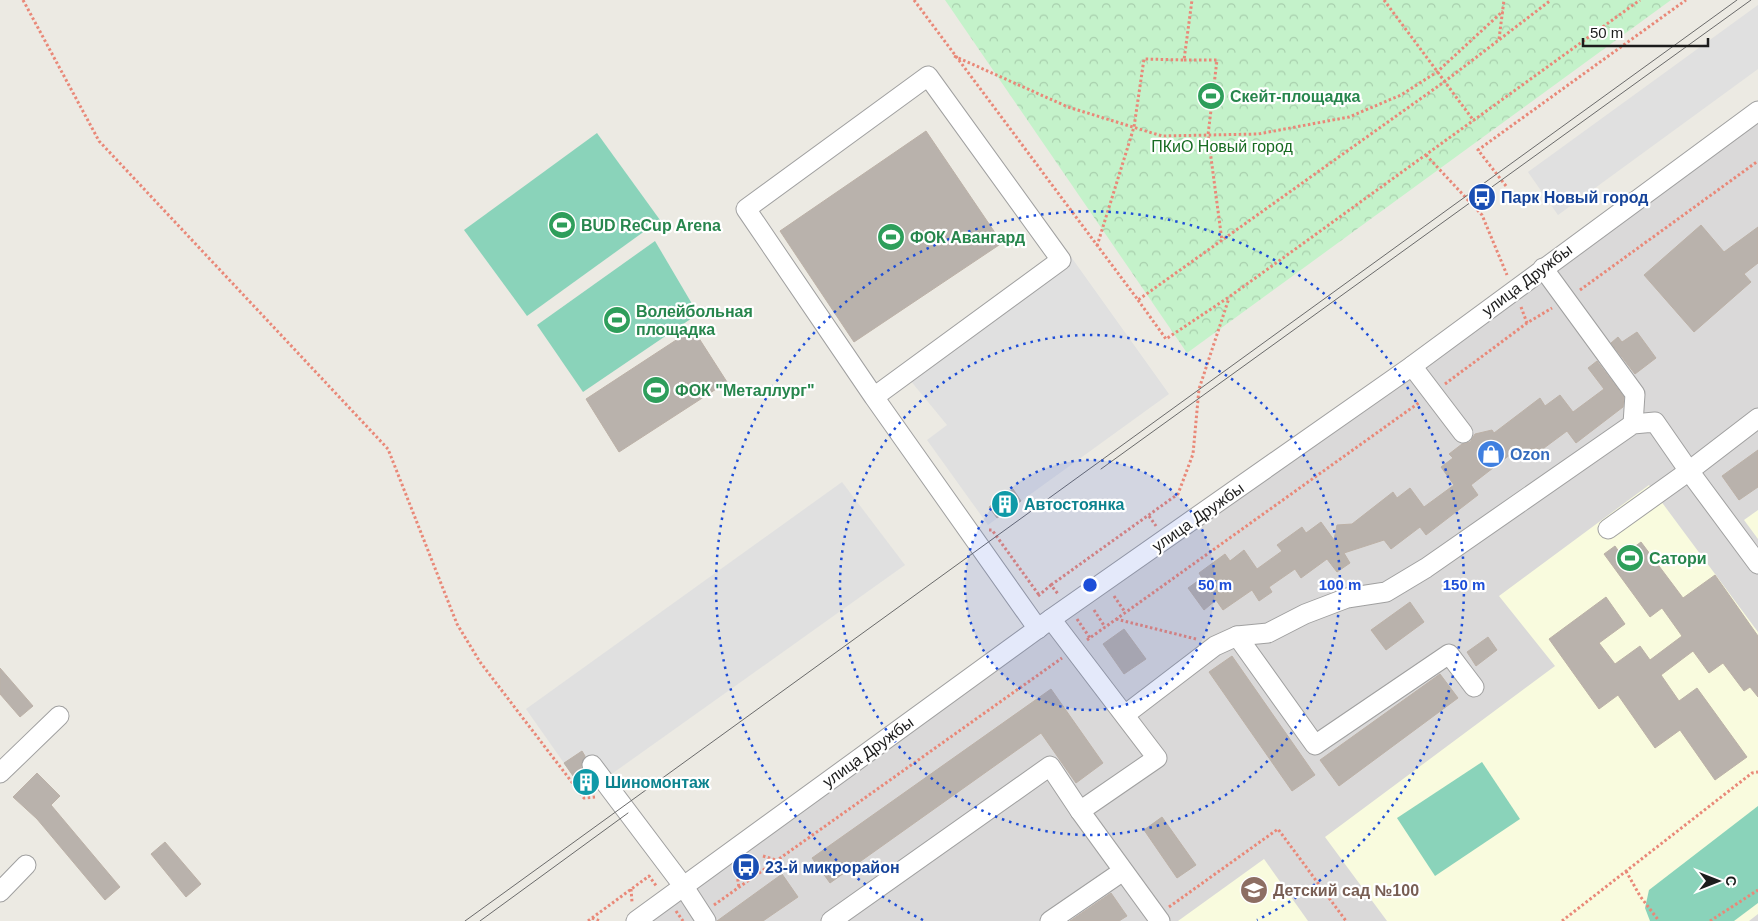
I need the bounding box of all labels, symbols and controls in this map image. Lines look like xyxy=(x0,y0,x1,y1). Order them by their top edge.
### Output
scale bar xyxy=(1583,15,1708,47)
text: 50 m xyxy=(1590,24,1623,41)
sports icon: Скейт-площадка xyxy=(1196,81,1226,111)
place label: Скейт-площадка xyxy=(1230,88,1361,105)
park label: ПКиО Новый город xyxy=(1151,138,1293,155)
bus stop icon: Парк Новый город xyxy=(1467,182,1497,212)
place label: Парк Новый город xyxy=(1501,189,1648,206)
sports icon: BUD ReCup Arena xyxy=(547,210,577,240)
place label: BUD ReCup Arena xyxy=(581,217,721,234)
sports icon: ФОК Авангард xyxy=(876,222,906,252)
place label: ФОК Авангард xyxy=(910,229,1025,246)
street label: улица Дружбы xyxy=(1479,241,1575,319)
place label: Волейбольная площадка xyxy=(636,303,753,338)
sports icon: Волейбольная площадка xyxy=(602,305,632,335)
sports icon: ФОК "Металлург" xyxy=(641,375,671,405)
place label: ФОК "Металлург" xyxy=(675,382,814,399)
shop icon: Ozon xyxy=(1476,439,1506,469)
place label: Ozon xyxy=(1510,446,1550,463)
street label: улица Дружбы xyxy=(1149,479,1247,555)
building icon: Автостоянка xyxy=(990,489,1020,519)
place label: Автостоянка xyxy=(1024,496,1124,513)
sports icon: Сатори xyxy=(1615,543,1645,573)
place label: Сатори xyxy=(1649,550,1707,567)
centre of rings xyxy=(1081,576,1099,594)
text: 50 m xyxy=(1198,576,1232,593)
text: 100 m xyxy=(1319,576,1361,593)
text: 150 m xyxy=(1443,576,1485,593)
street label: улица Дружбы xyxy=(819,713,917,791)
building icon: Шиномонтаж xyxy=(571,767,601,797)
place label: Шиномонтаж xyxy=(605,774,710,791)
bus stop icon: 23-й микрорайон xyxy=(731,852,761,882)
north arrow xyxy=(1693,856,1743,906)
place label: 23-й микрорайон xyxy=(765,859,900,876)
school or university icon: Детский сад №100 xyxy=(1239,875,1269,905)
text: С xyxy=(1723,876,1739,886)
place label: Детский сад №100 xyxy=(1273,882,1419,899)

